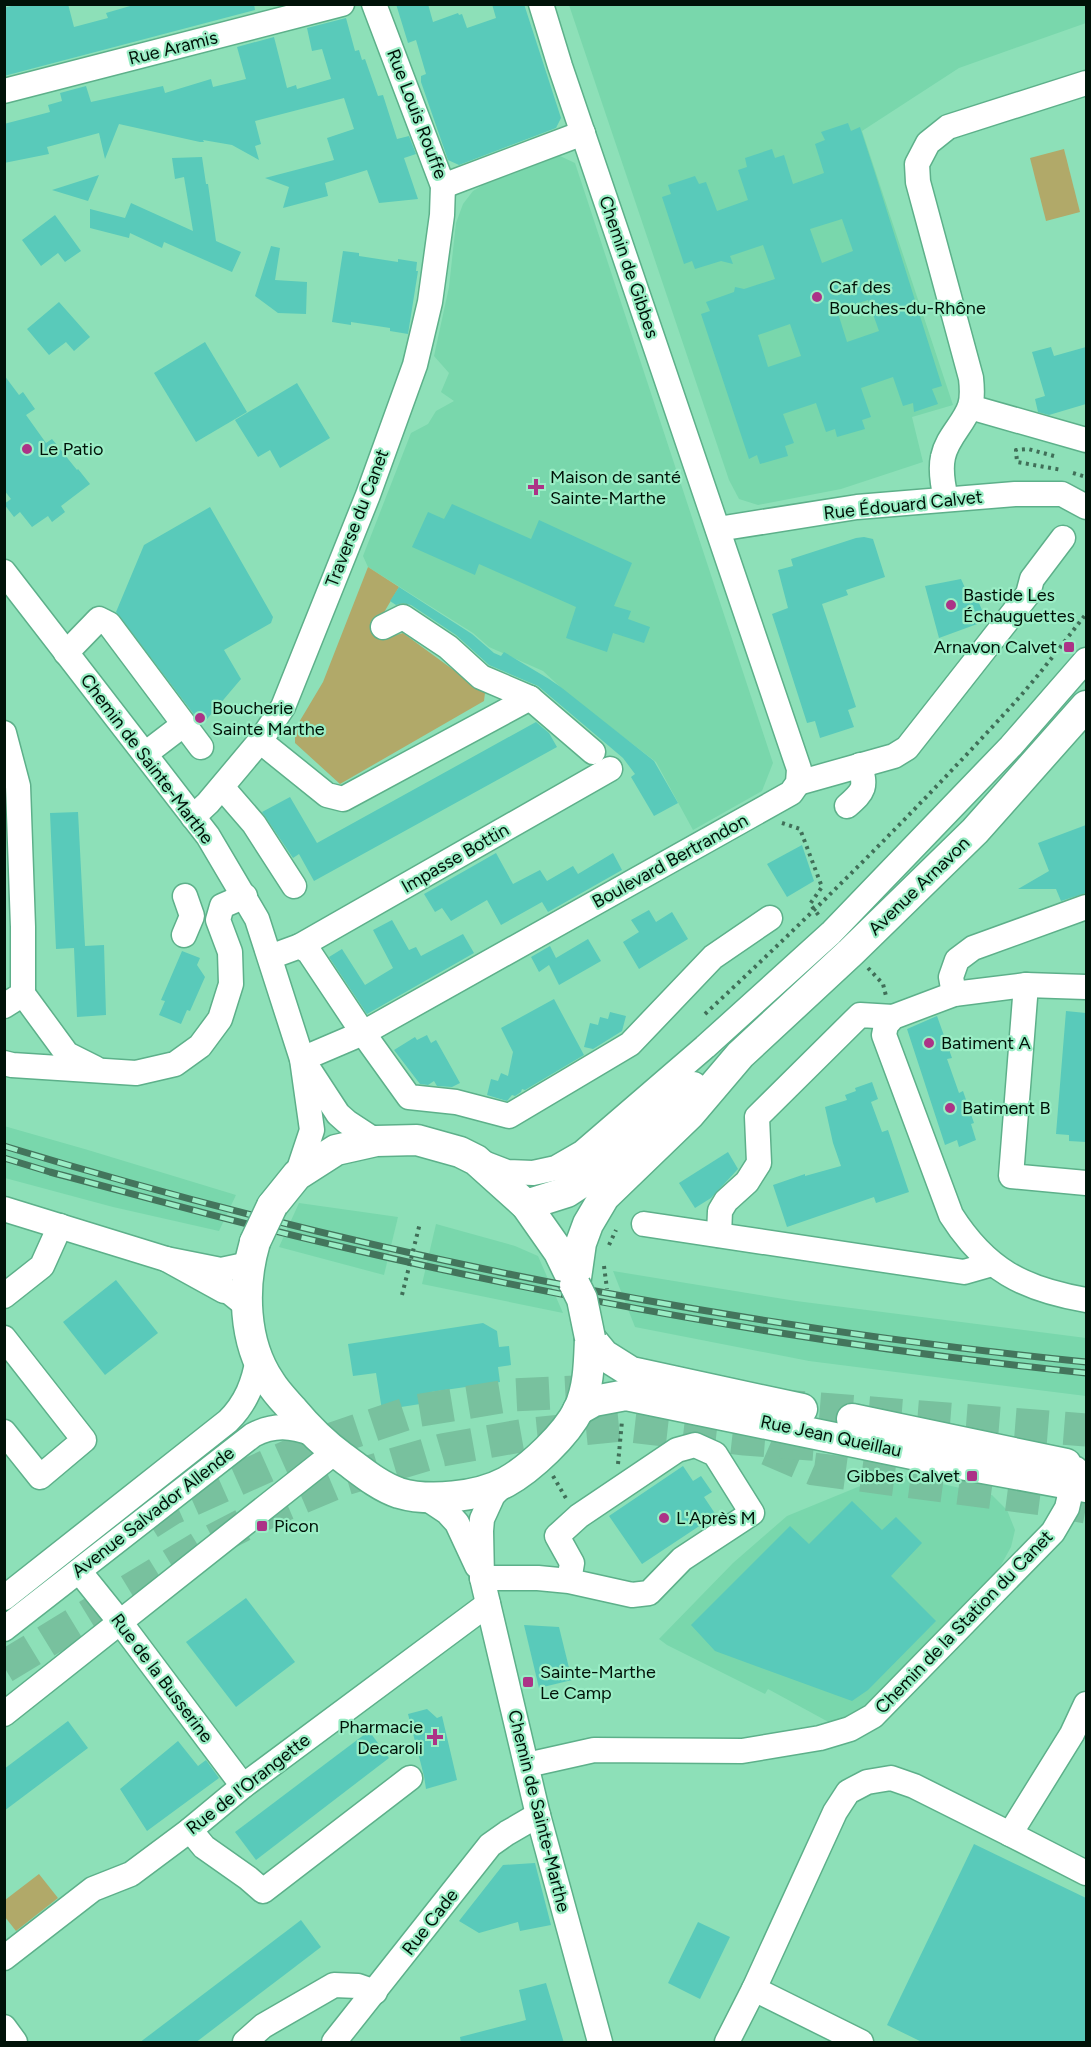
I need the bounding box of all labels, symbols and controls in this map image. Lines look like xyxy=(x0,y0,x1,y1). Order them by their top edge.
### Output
street label: Rue Aramis xyxy=(126,26,220,70)
street label: Rue Louis Rouffe xyxy=(382,46,452,182)
street label: Chemin de Gibbes xyxy=(594,193,664,341)
place label: Caf des Bouches-du-Rhône xyxy=(829,276,986,319)
marker: Caf des Bouches-du-Rhône xyxy=(810,290,824,304)
place label: Le Patio xyxy=(39,438,103,460)
marker: Le Patio xyxy=(20,442,34,456)
street label: Traverse du Canet xyxy=(321,446,393,590)
place label: Maison de santé Sainte-Marthe xyxy=(550,466,681,509)
marker: Maison de santé Sainte-Marthe xyxy=(527,478,545,496)
street label: Rue Édouard Calvet xyxy=(823,486,984,524)
place label: Bastide Les Échauguettes xyxy=(963,584,1075,627)
marker: Bastide Les Échauguettes xyxy=(944,598,958,612)
place label: Arnavon Calvet xyxy=(934,636,1057,658)
marker: Arnavon Calvet xyxy=(1062,640,1076,654)
street label: Chemin de Sainte-Marthe xyxy=(76,670,218,849)
place label: Boucherie Sainte Marthe xyxy=(212,697,325,740)
marker: Boucherie Sainte Marthe xyxy=(193,711,207,725)
street label: Boulevard Bertrandon xyxy=(588,809,752,913)
street label: Impasse Bottin xyxy=(397,818,513,898)
street label: Avenue Arnavon xyxy=(864,832,974,940)
place label: Batiment A xyxy=(941,1032,1031,1054)
marker: Batiment A xyxy=(922,1036,936,1050)
place label: Batiment B xyxy=(962,1097,1051,1119)
marker: Batiment B xyxy=(943,1101,957,1115)
street label: Rue Jean Queillau xyxy=(758,1410,904,1462)
street label: Avenue Salvador Allende xyxy=(68,1442,239,1582)
place label: Gibbes Calvet xyxy=(846,1465,960,1487)
marker: Gibbes Calvet xyxy=(965,1469,979,1483)
place label: L'Après M xyxy=(676,1507,756,1529)
marker: L'Après M xyxy=(657,1511,671,1525)
place label: Picon xyxy=(274,1515,319,1537)
marker: Picon xyxy=(255,1519,269,1533)
street label: Chemin de la Station du Canet xyxy=(871,1526,1057,1718)
street label: Rue de la Busserine xyxy=(106,1609,218,1747)
place label: Sainte-Marthe Le Camp xyxy=(540,1661,656,1704)
marker: Sainte-Marthe Le Camp xyxy=(521,1675,535,1689)
street label: Chemin de Sainte-Marthe xyxy=(503,1708,575,1914)
place label: Pharmacie Decaroli xyxy=(339,1716,423,1759)
street label: Rue de l'Orangette xyxy=(182,1729,314,1839)
marker: Pharmacie Decaroli xyxy=(428,1730,442,1744)
street label: Rue Cade xyxy=(397,1884,463,1960)

